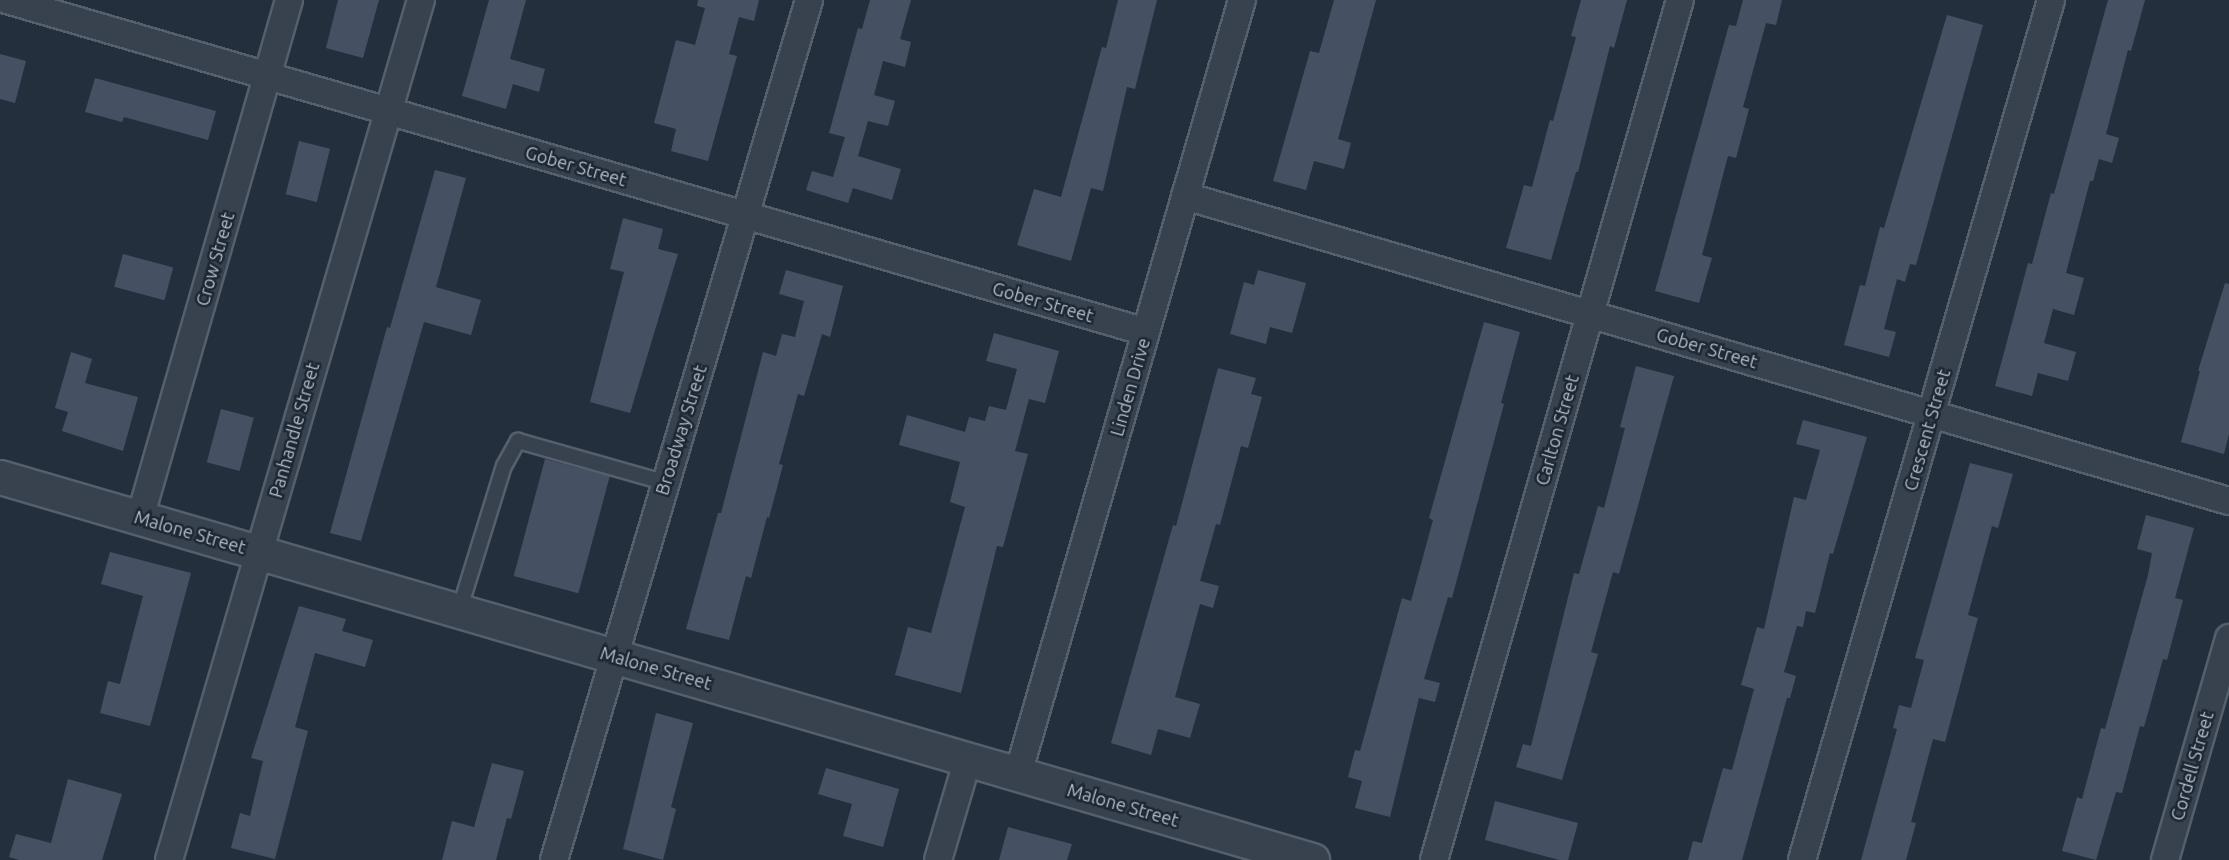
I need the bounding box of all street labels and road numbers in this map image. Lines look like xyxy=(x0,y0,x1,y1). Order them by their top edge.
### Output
street label: Gober Street xyxy=(523,141,629,191)
street label: Crow Street xyxy=(191,210,239,308)
street label: Gober Street xyxy=(990,277,1096,327)
street label: Gober Street xyxy=(1654,323,1760,373)
street label: Linden Drive xyxy=(1106,335,1154,439)
street label: Panhandle Street xyxy=(264,360,324,500)
street label: Broadway Street xyxy=(651,362,711,498)
street label: Crescent Street xyxy=(1899,367,1955,493)
street label: Carlton Street xyxy=(1531,372,1583,488)
street label: Malone Street xyxy=(132,506,248,558)
street label: Malone Street xyxy=(598,642,714,694)
street label: Cordell Street xyxy=(2166,709,2218,823)
street label: Malone Street xyxy=(1065,779,1181,831)

